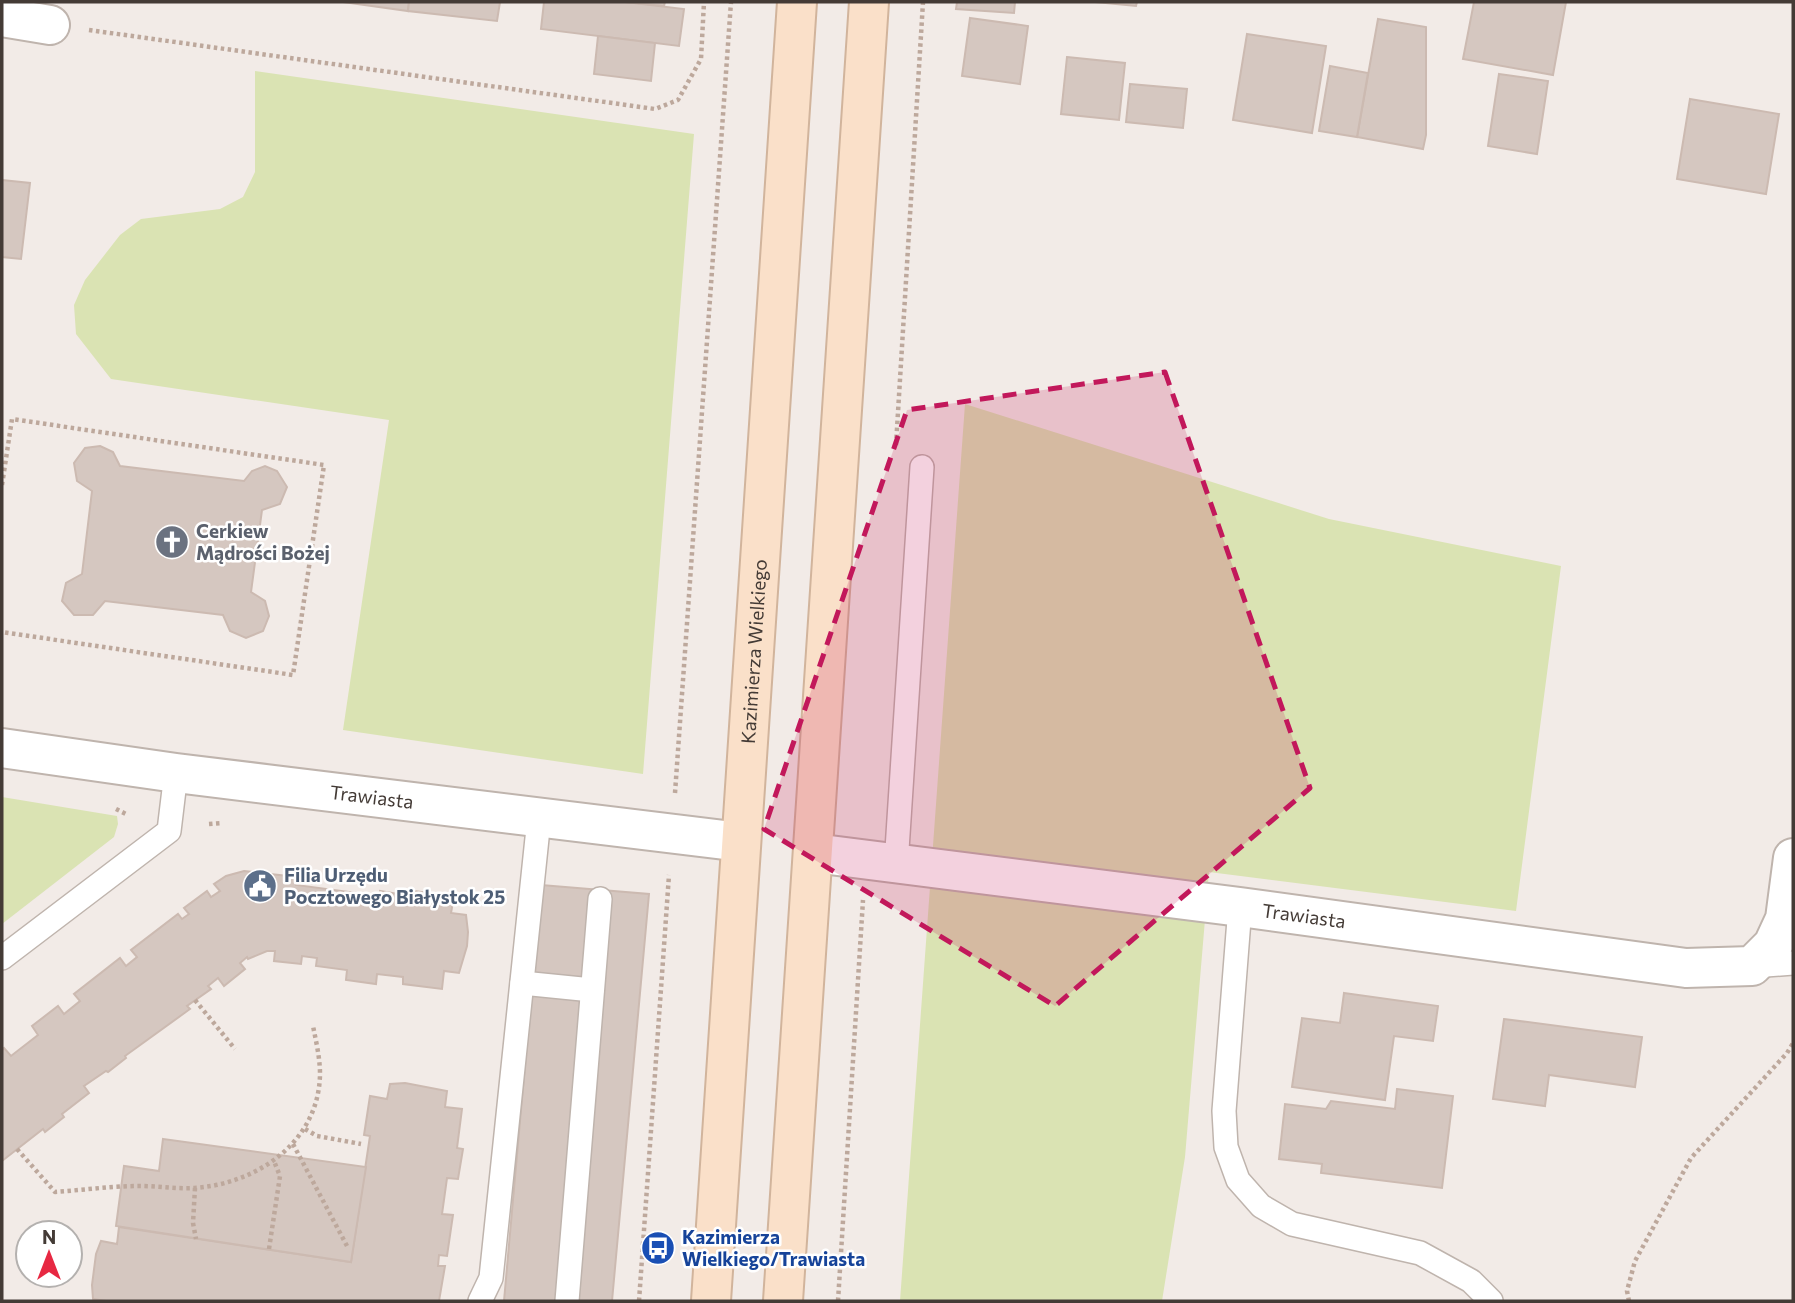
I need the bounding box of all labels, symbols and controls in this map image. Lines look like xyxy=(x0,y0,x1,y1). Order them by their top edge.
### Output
place label: Cerkiew Mądrości Bożej xyxy=(196,519,330,564)
church icon: Cerkiew Mądrości Bożej xyxy=(153,523,191,561)
street label: Kazimierza Wielkiego xyxy=(736,558,771,744)
street label: Trawiasta xyxy=(329,780,415,813)
place label: Filia Urzędu Pocztowego Białystok 25 xyxy=(284,863,505,908)
public building icon: Filia Urzędu Pocztowego Białystok 25 xyxy=(241,867,279,905)
street label: Trawiasta xyxy=(1261,898,1347,932)
north arrow xyxy=(14,1219,84,1289)
text: N xyxy=(42,1225,56,1248)
place label: Kazimierza Wielkiego/Trawiasta xyxy=(682,1225,865,1270)
bus stop icon: Kazimierza Wielkiego/Trawiasta xyxy=(639,1229,677,1267)

